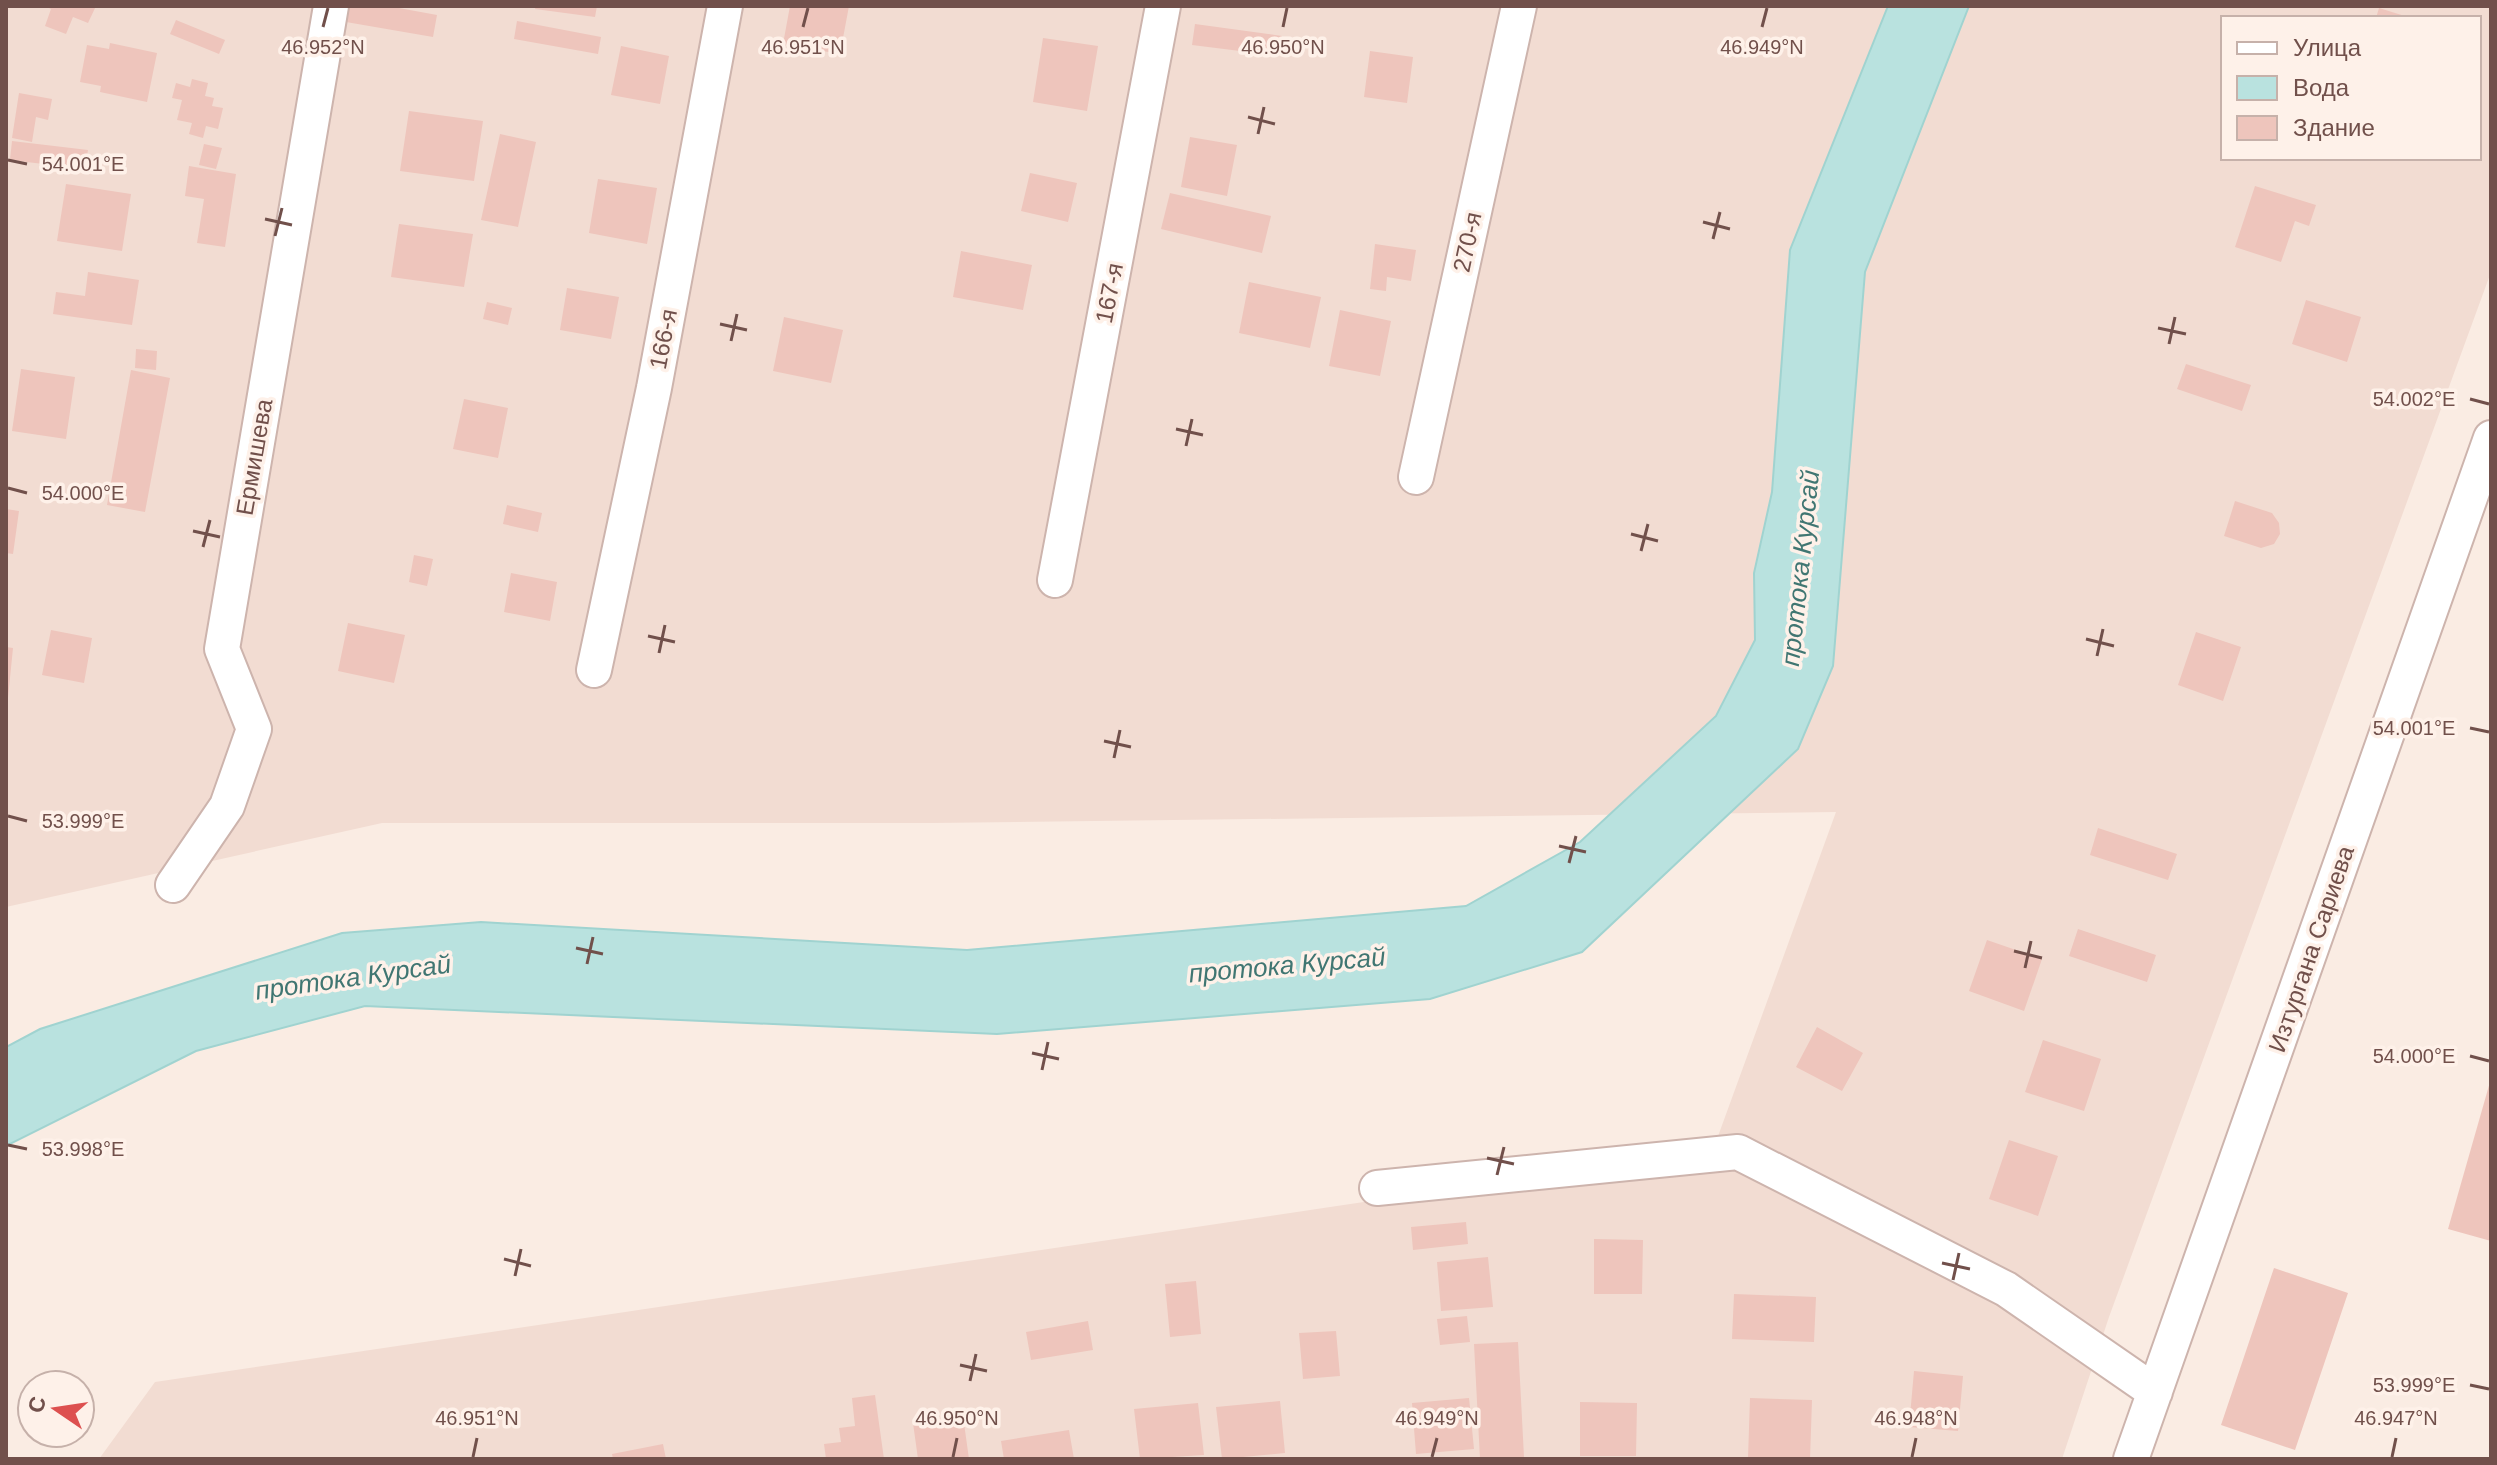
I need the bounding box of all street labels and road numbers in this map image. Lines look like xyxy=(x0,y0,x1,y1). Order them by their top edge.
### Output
street label: 270-я xyxy=(1447,209,1487,275)
street label: 167-я xyxy=(1090,260,1128,326)
street label: 166-я xyxy=(644,306,682,372)
street label: Ермишева xyxy=(230,396,278,517)
street label: Изтургана Сариева xyxy=(2263,842,2359,1056)

